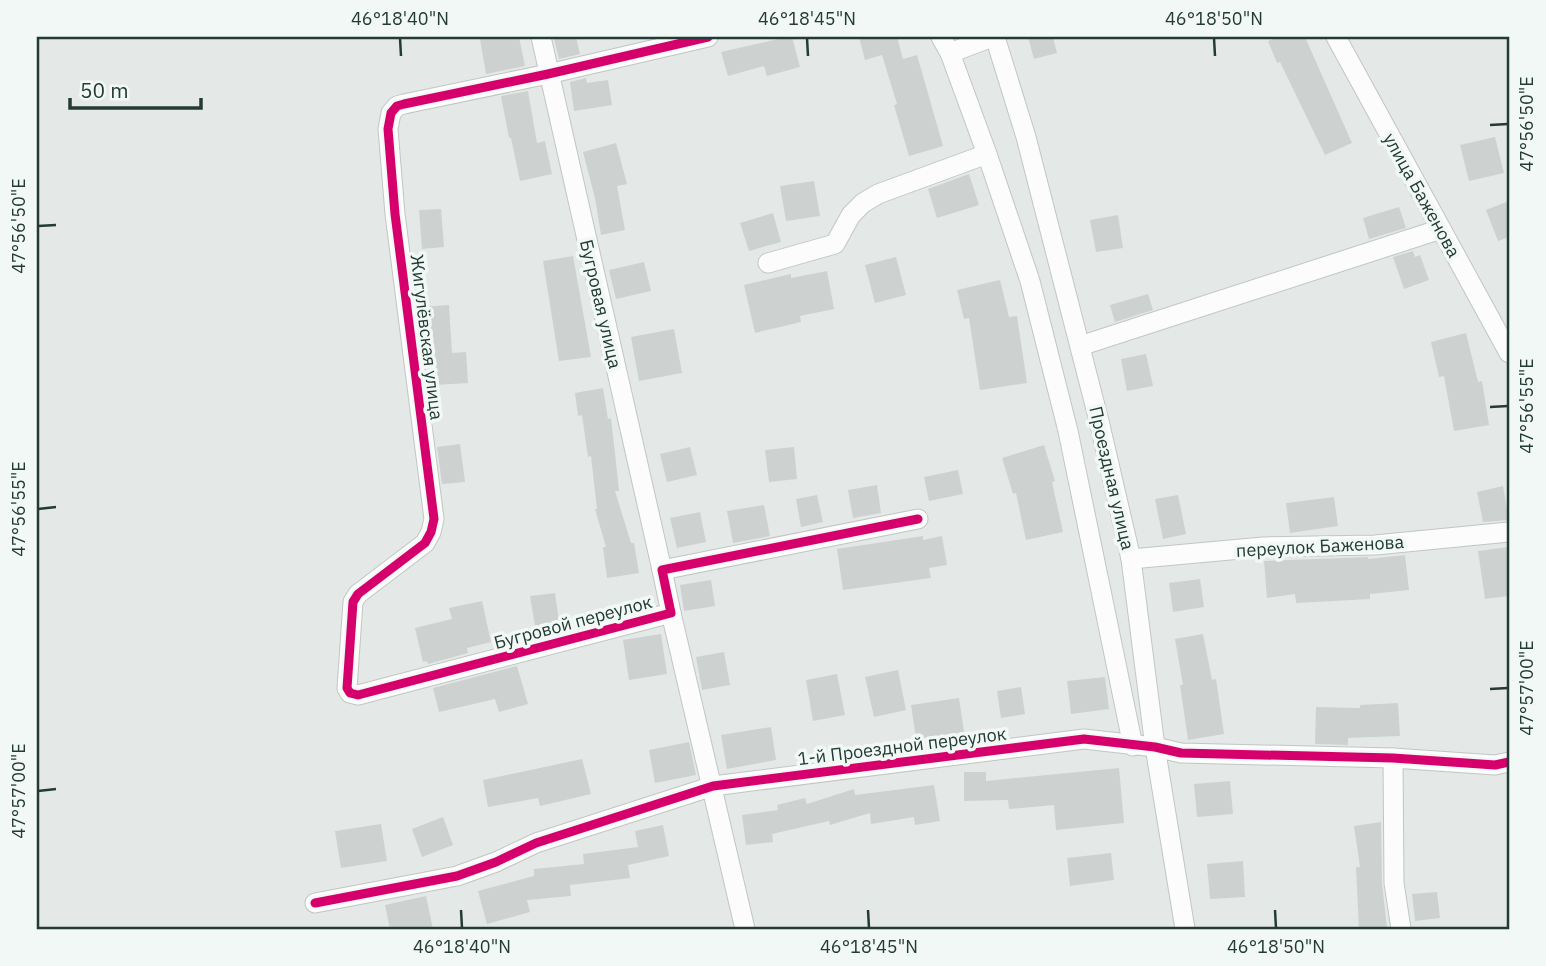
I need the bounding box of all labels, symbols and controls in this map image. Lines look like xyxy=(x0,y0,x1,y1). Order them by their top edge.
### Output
text: 46°18'40"N xyxy=(351,7,449,30)
text: 46°18'45"N xyxy=(758,7,856,30)
text: 46°18'50"N xyxy=(1165,7,1263,30)
scale bar xyxy=(70,66,201,110)
text: 50 m xyxy=(80,76,129,104)
text: 47°56'50"E xyxy=(1515,76,1538,172)
street label: улица Баженова xyxy=(1378,129,1466,262)
text: 47°56'50"E xyxy=(7,178,30,274)
street label: Бугровая улица xyxy=(575,237,627,371)
street label: Жигулёвская улица xyxy=(405,253,449,422)
text: 47°56'55"E xyxy=(1515,358,1538,454)
street label: Проездная улица xyxy=(1084,404,1140,552)
text: 47°56'55"E xyxy=(7,461,30,557)
street label: переулок Баженова xyxy=(1235,530,1405,562)
street label: Бугровой переулок xyxy=(491,590,655,654)
text: 47°57'00"E xyxy=(1515,640,1538,736)
street label: 1-й Проездной переулок xyxy=(796,722,1008,770)
text: 47°57'00"E xyxy=(7,743,30,839)
text: 46°18'40"N xyxy=(413,935,511,958)
text: 46°18'45"N xyxy=(820,935,918,958)
text: 46°18'50"N xyxy=(1227,935,1325,958)

